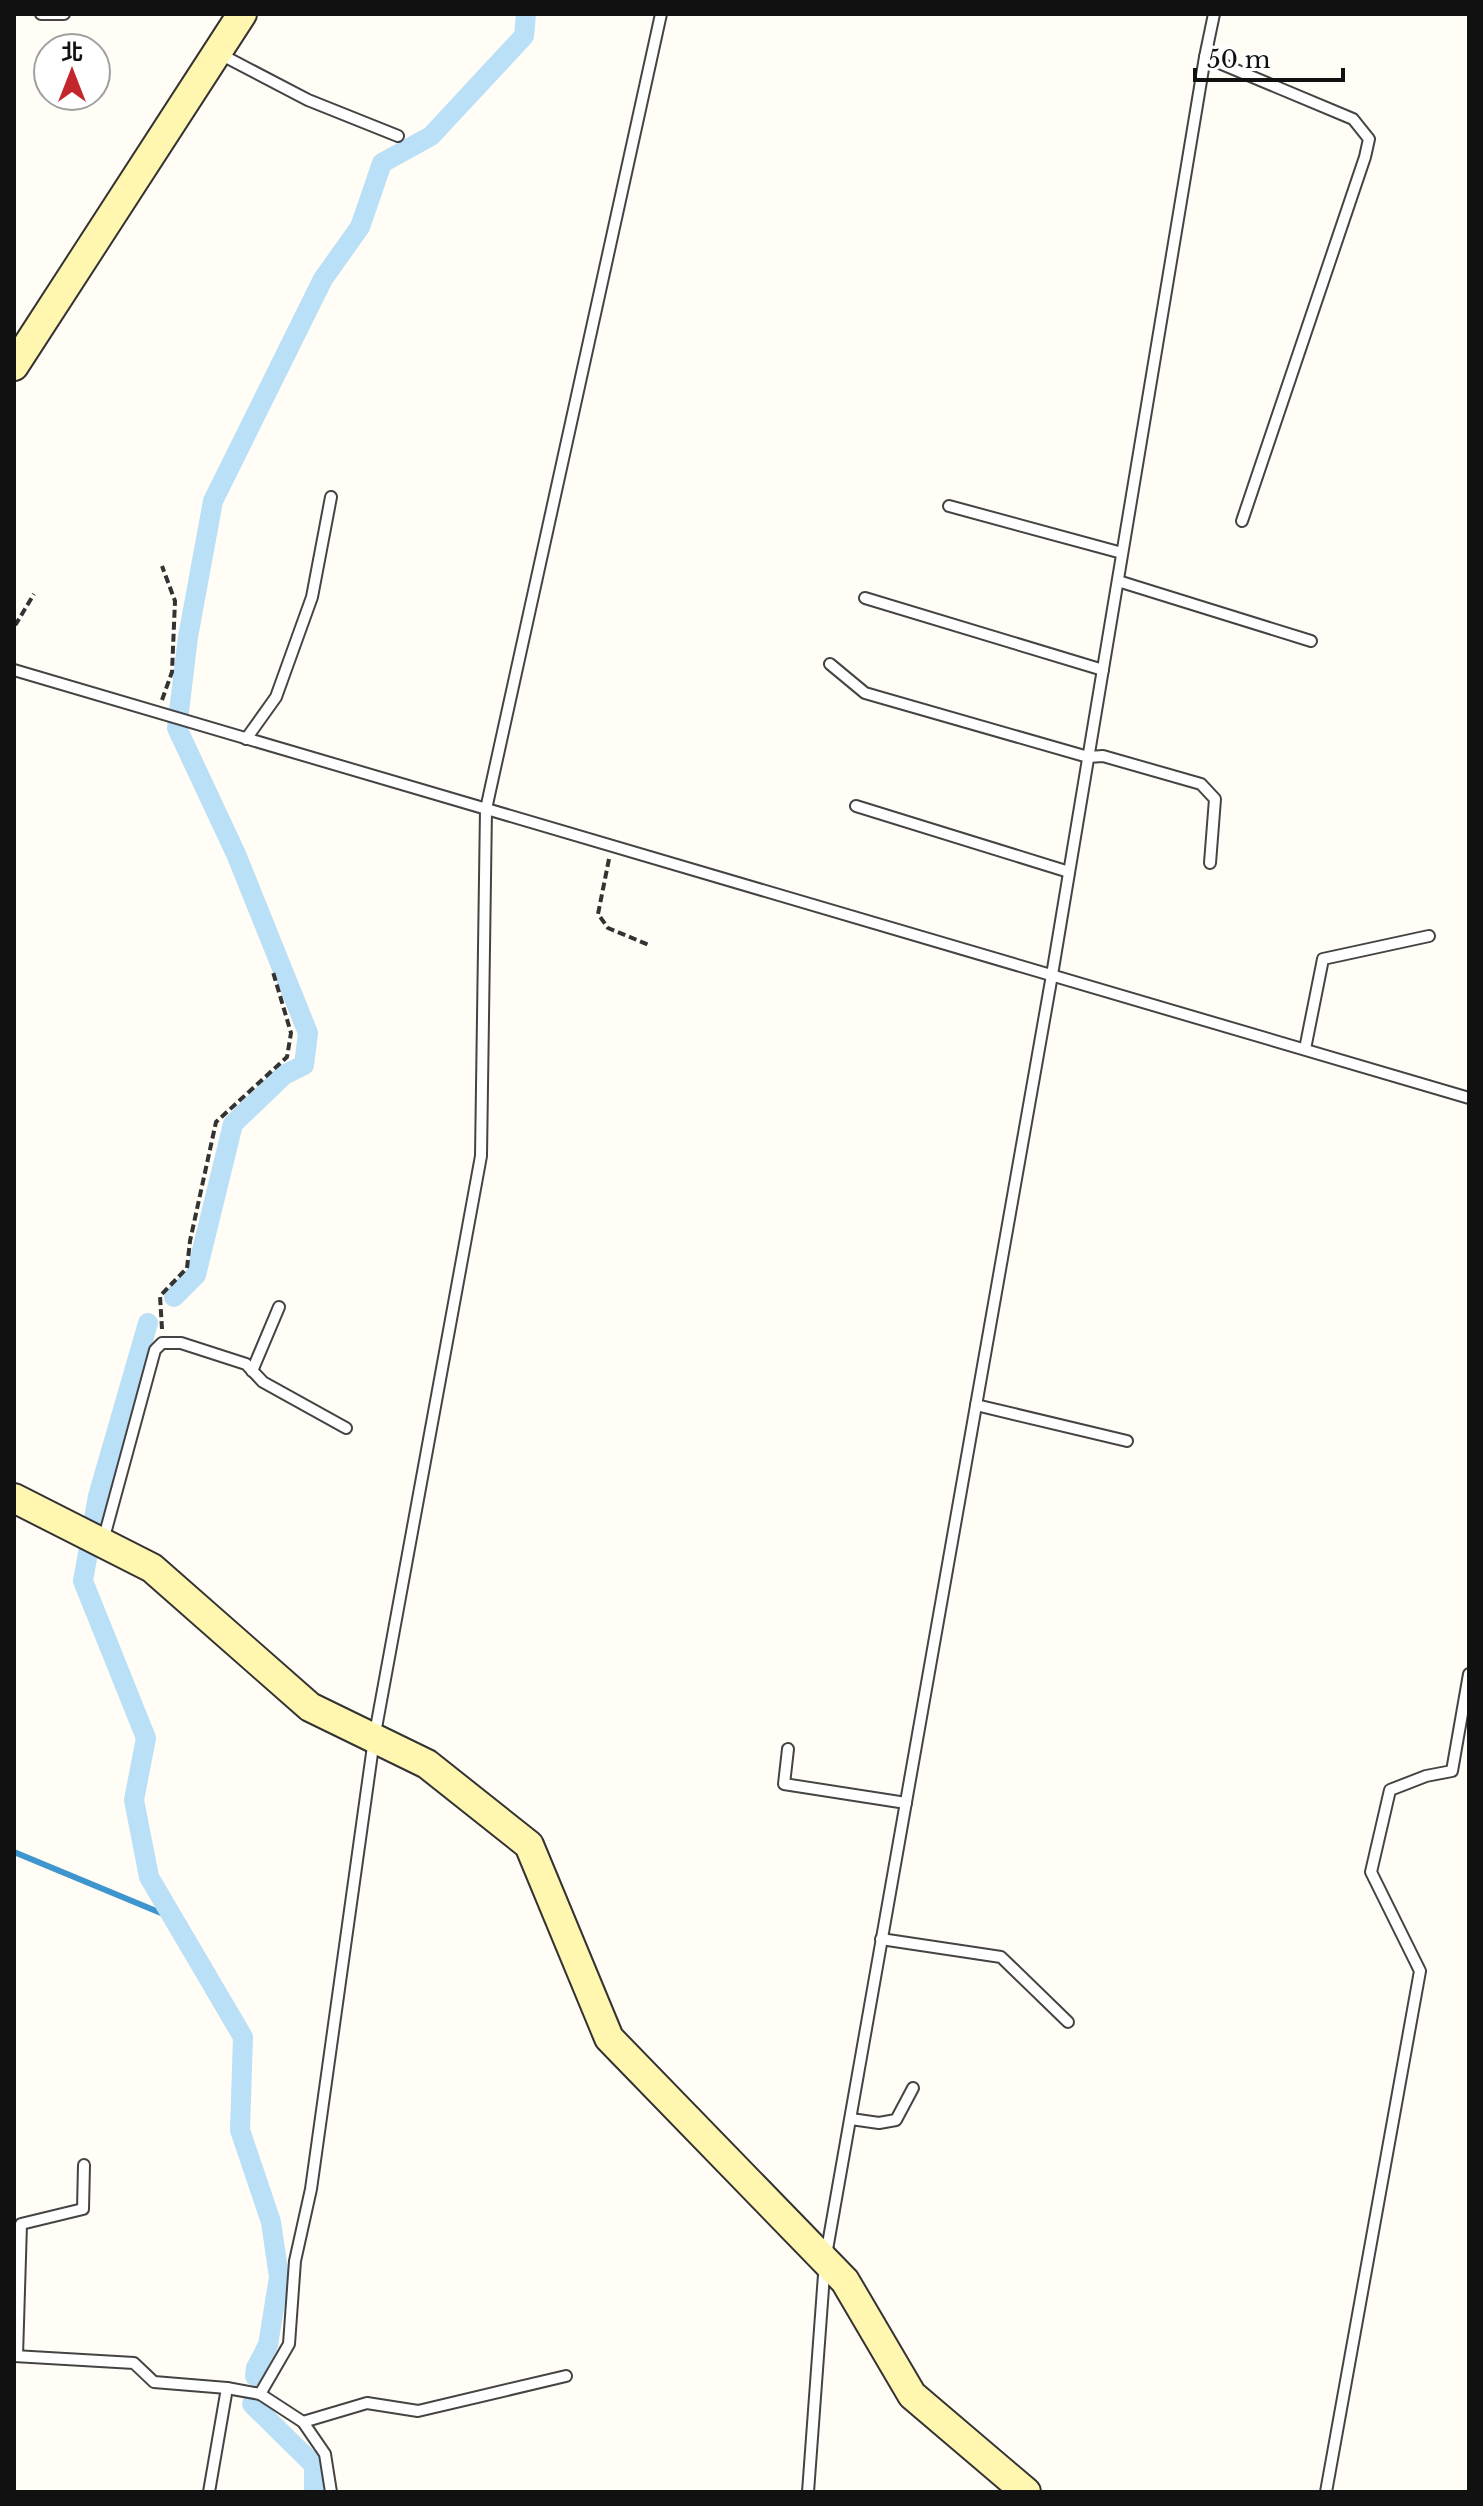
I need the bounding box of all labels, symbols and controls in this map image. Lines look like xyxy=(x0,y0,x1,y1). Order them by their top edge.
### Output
north arrow xyxy=(32,32,112,112)
scale bar xyxy=(1195,32,1343,82)
text: 北 xyxy=(61,39,83,66)
text: 50 m xyxy=(1207,45,1271,74)

